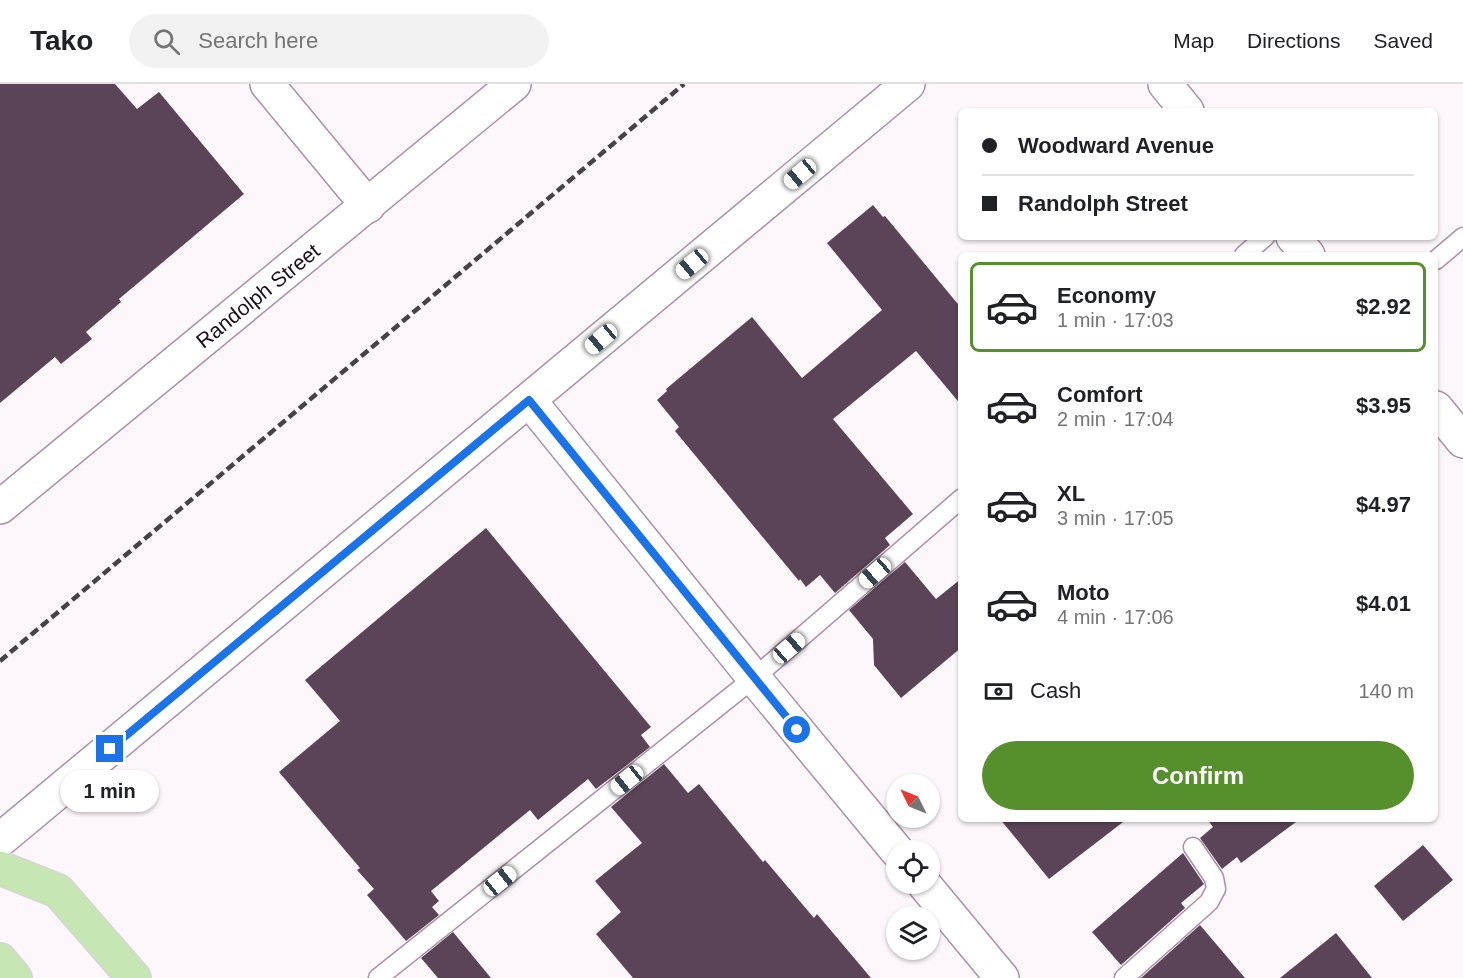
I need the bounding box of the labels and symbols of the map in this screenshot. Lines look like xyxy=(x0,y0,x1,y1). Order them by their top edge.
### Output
car xyxy=(780,156,820,192)
street label: Randolph Street xyxy=(191,239,324,352)
car xyxy=(672,246,712,282)
car xyxy=(581,321,621,357)
car xyxy=(856,554,894,592)
car xyxy=(770,629,808,667)
route start xyxy=(783,716,810,743)
route end xyxy=(96,735,123,762)
car xyxy=(607,762,647,798)
callout: 1 min xyxy=(60,770,160,812)
north arrow xyxy=(886,774,940,828)
car xyxy=(480,863,520,899)

